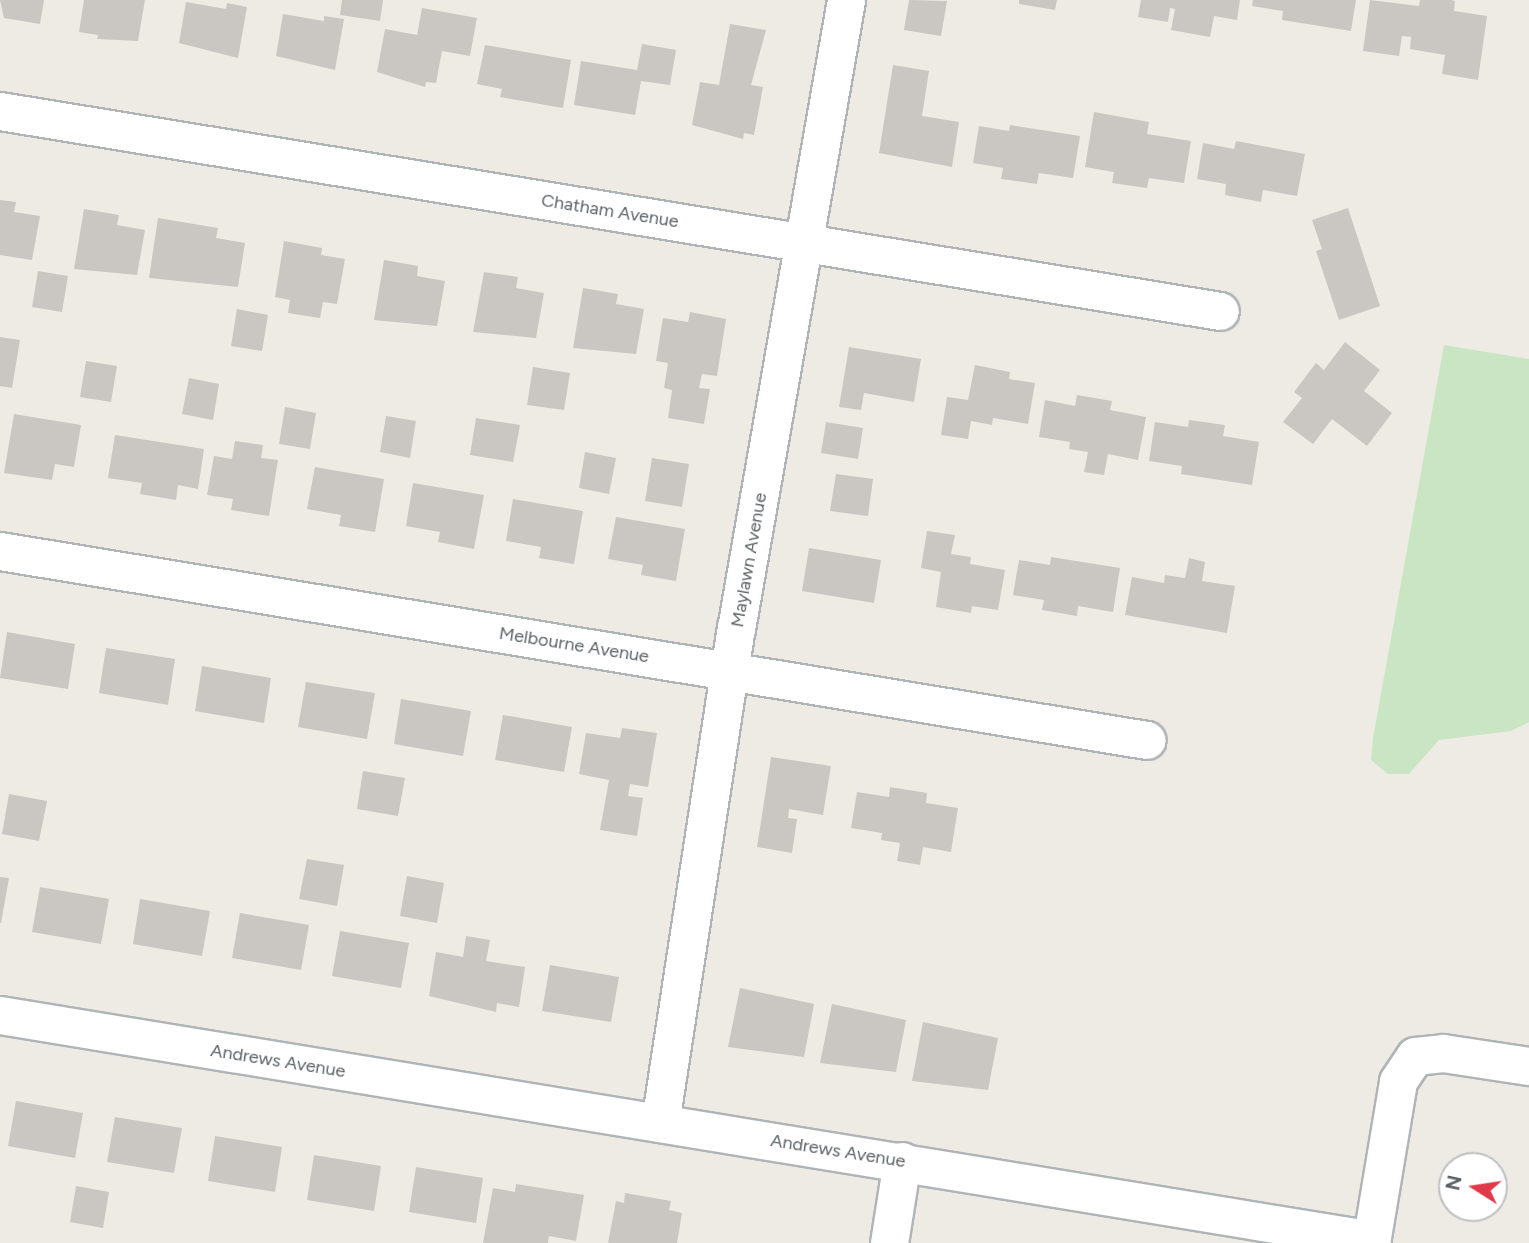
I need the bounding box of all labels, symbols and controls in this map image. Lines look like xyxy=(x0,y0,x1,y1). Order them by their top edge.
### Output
street label: Chatham Avenue xyxy=(540,189,680,233)
street label: Maylawn Avenue xyxy=(727,491,771,629)
street label: Melbourne Avenue xyxy=(498,622,650,668)
street label: Andrews Avenue xyxy=(209,1040,347,1082)
street label: Andrews Avenue xyxy=(769,1130,907,1172)
north arrow xyxy=(1438,1152,1508,1222)
text: N xyxy=(1441,1173,1467,1193)

